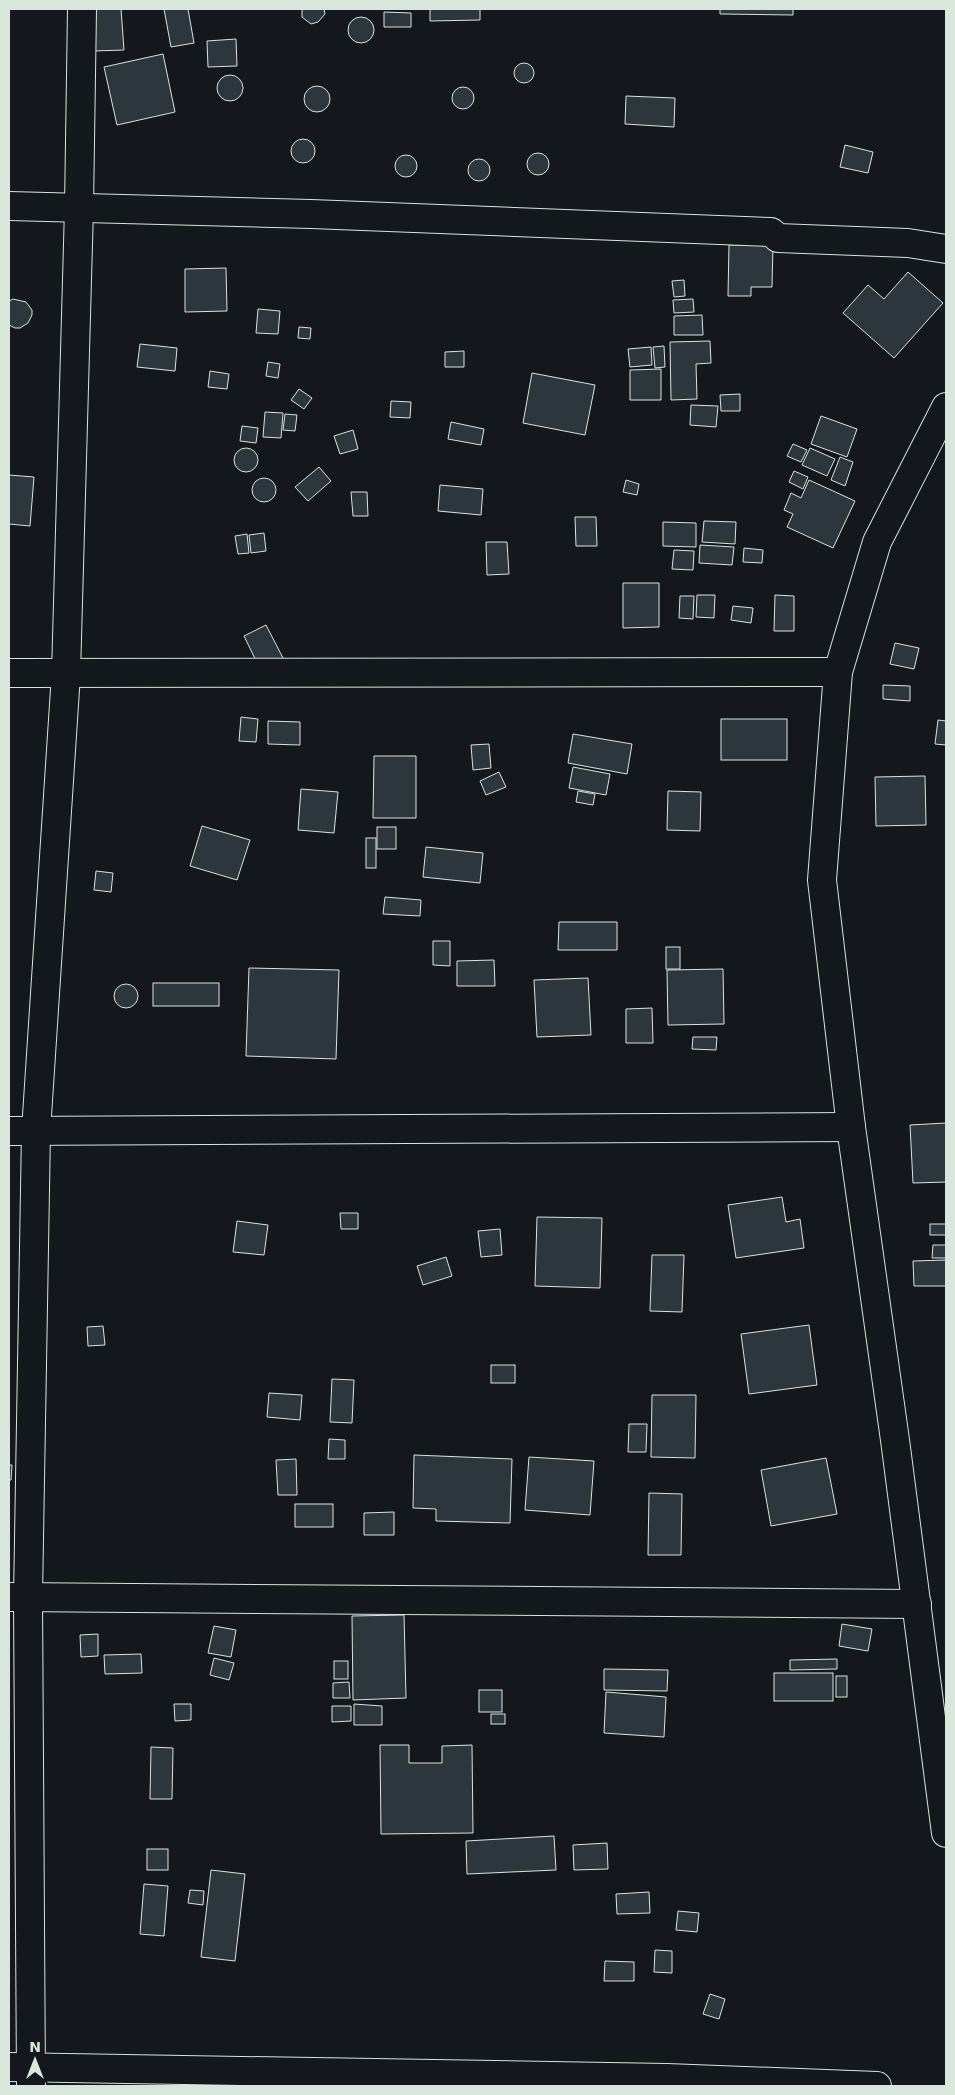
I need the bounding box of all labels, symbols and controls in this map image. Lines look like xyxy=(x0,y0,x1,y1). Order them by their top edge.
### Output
north arrow xyxy=(10,2035,60,2085)
text: N xyxy=(29,2039,41,2055)

